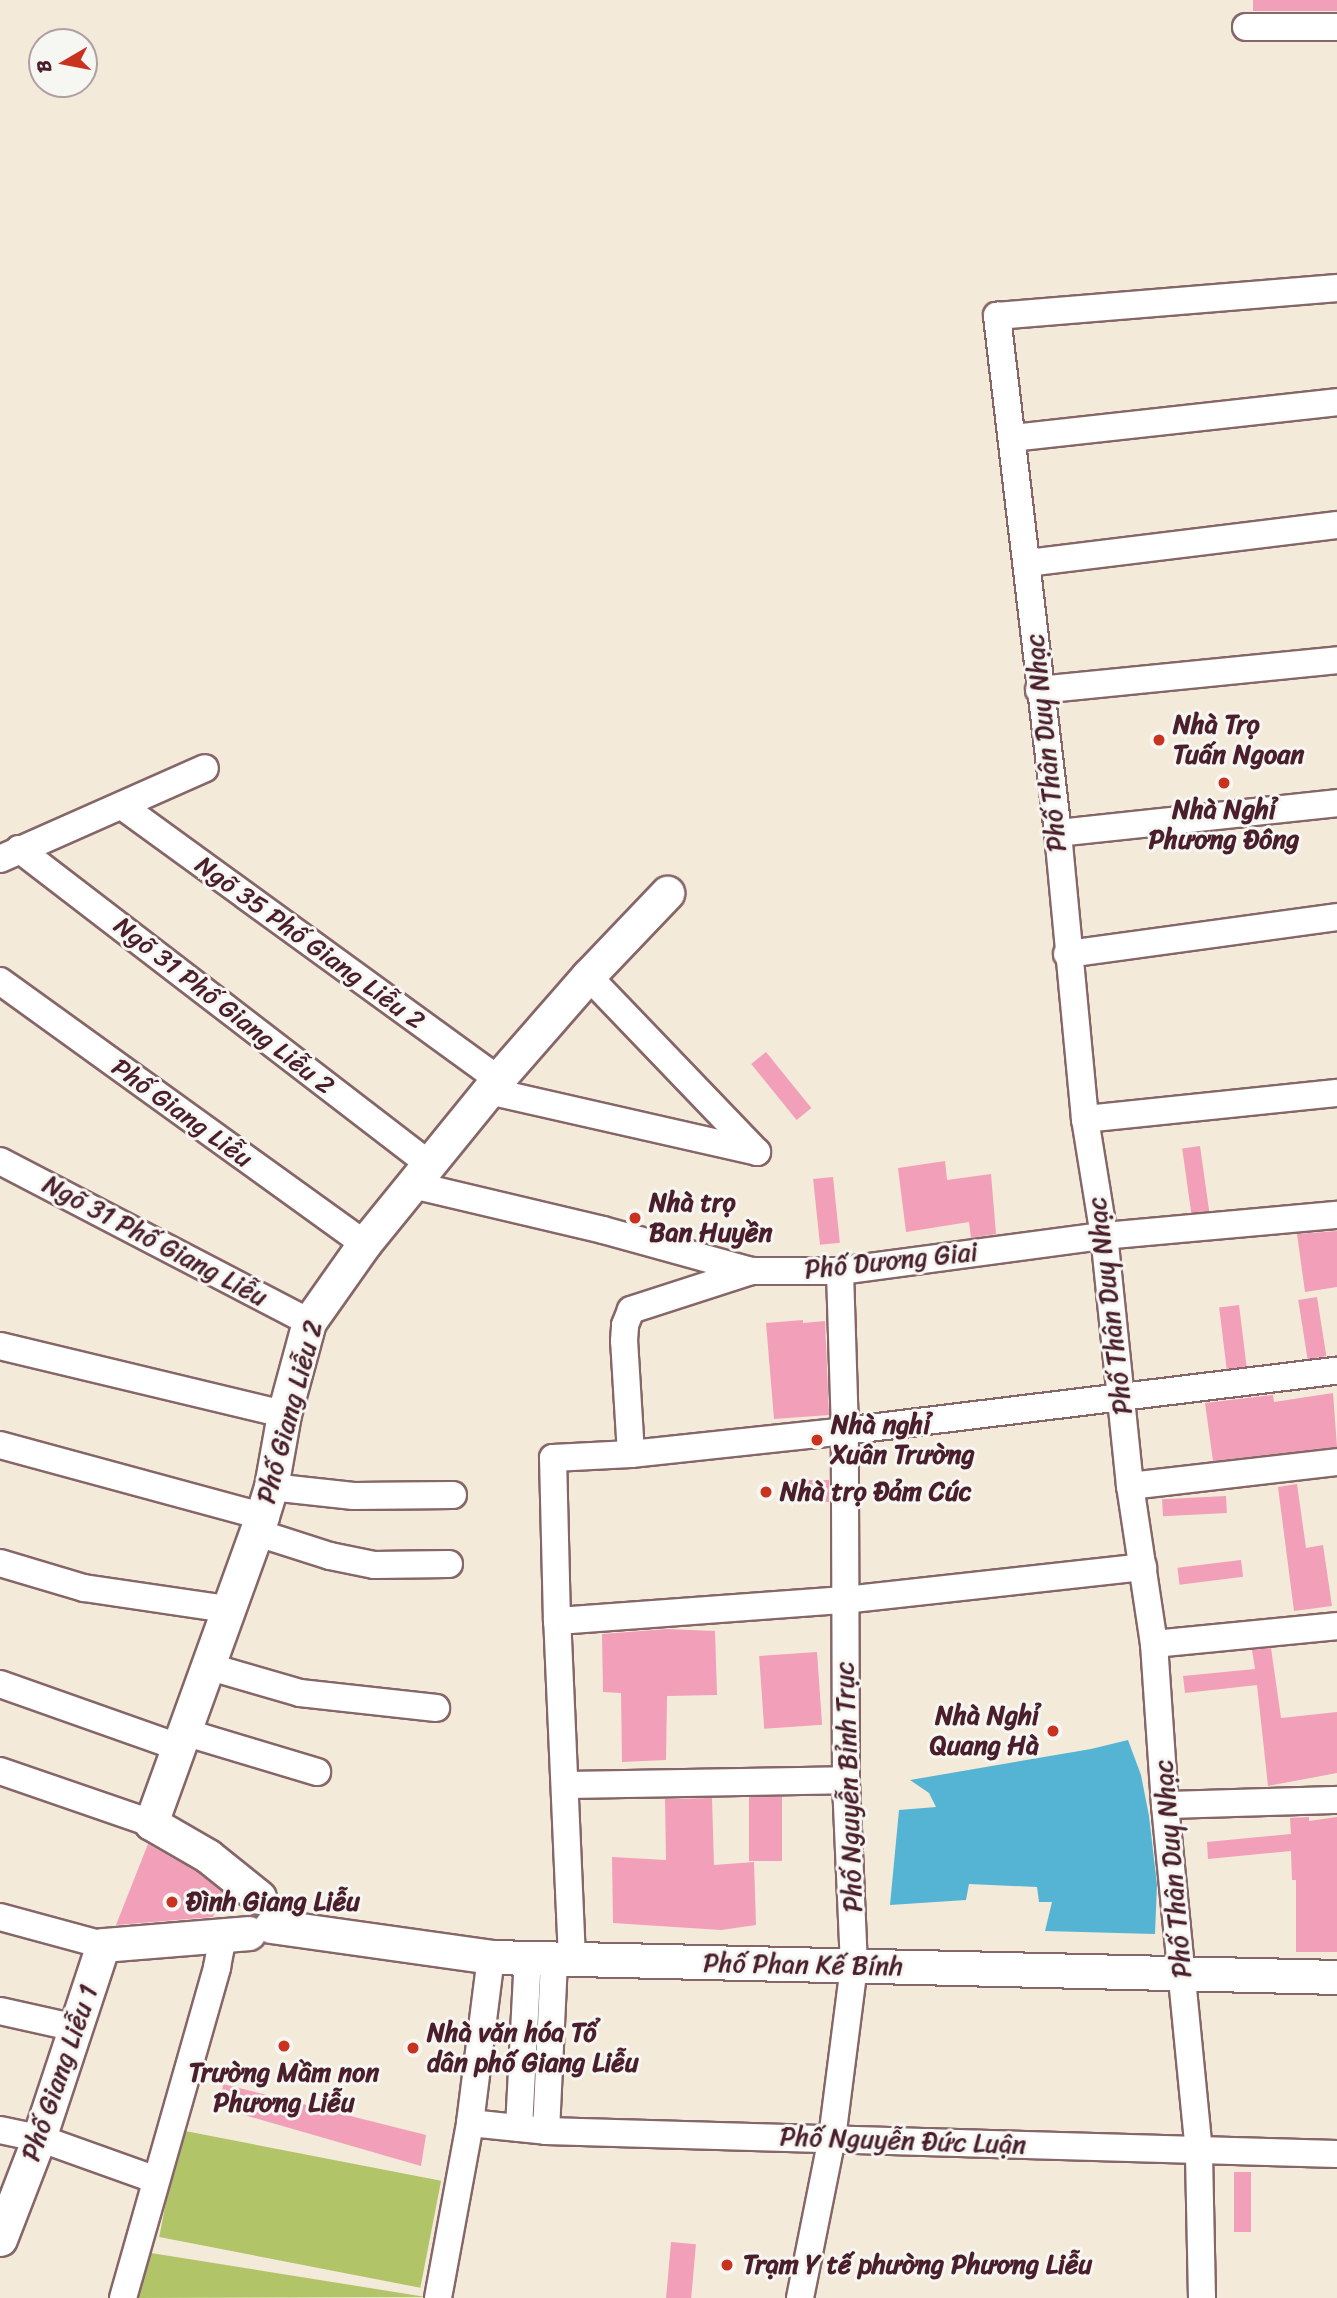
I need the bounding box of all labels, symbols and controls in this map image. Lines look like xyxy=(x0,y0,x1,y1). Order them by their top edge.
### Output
north arrow xyxy=(28,28,98,98)
text: B xyxy=(27,58,61,75)
street label: Phố Thân Duy Nhạc xyxy=(1019,633,1073,853)
place label: Nhà Trọ Tuấn Ngoan xyxy=(1173,709,1304,770)
marker: Nhà Trọ Tuấn Ngoan xyxy=(1151,732,1167,748)
marker: Nhà Nghỉ Phương Đông xyxy=(1216,775,1232,791)
place label: Nhà Nghỉ Phương Đông xyxy=(1149,794,1299,856)
street label: Ngõ 35 Phố Giang Liễu 2 xyxy=(189,849,431,1037)
street label: Ngõ 31 Phố Giang Liễu 2 xyxy=(108,910,340,1102)
street label: Phố Giang Liễu xyxy=(106,1052,258,1174)
street label: Ngõ 31 Phố Giang Liễu xyxy=(38,1169,272,1313)
place label: Nhà trọ Ban Huyền xyxy=(649,1187,772,1248)
street label: Phố Thân Duy Nhạc xyxy=(1081,1196,1139,1416)
marker: Nhà trọ Ban Huyền xyxy=(627,1210,643,1226)
street label: Phố Dương Giai xyxy=(803,1236,979,1286)
street label: Phố Giang Liễu 2 xyxy=(251,1317,329,1507)
place label: Nhà nghỉ Xuân Trường xyxy=(831,1409,975,1470)
marker: Nhà nghỉ Xuân Trường xyxy=(809,1432,825,1448)
place label: Nhà trọ Đảm Cúc xyxy=(780,1476,972,1508)
marker: Nhà trọ Đảm Cúc xyxy=(758,1484,774,1500)
street label: Phố Nguyễn Bỉnh Trục xyxy=(829,1662,869,1912)
place label: Nhà Nghỉ Quang Hà xyxy=(930,1700,1039,1762)
marker: Nhà Nghỉ Quang Hà xyxy=(1045,1723,1061,1739)
street label: Phố Thân Duy Nhạc xyxy=(1148,1759,1198,1979)
place label: Đình Giang Liễu xyxy=(186,1886,360,1918)
marker: Đình Giang Liễu xyxy=(164,1894,180,1910)
street label: Phố Phan Kế Bính xyxy=(703,1948,903,1982)
street label: Phố Giang Liễu 1 xyxy=(15,1981,105,2165)
place label: Nhà văn hóa Tổ dân phố Giang Liễu xyxy=(427,2017,639,2078)
marker: Trường Mầm non Phương Liễu xyxy=(276,2038,292,2054)
marker: Nhà văn hóa Tổ dân phố Giang Liễu xyxy=(405,2040,421,2056)
place label: Trường Mầm non Phương Liễu xyxy=(189,2057,379,2118)
street label: Phố Nguyễn Đức Luận xyxy=(779,2121,1027,2161)
place label: Trạm Y tế phường Phương Liễu xyxy=(743,2249,1092,2281)
marker: Trạm Y tế phường Phương Liễu xyxy=(717,2255,737,2275)

